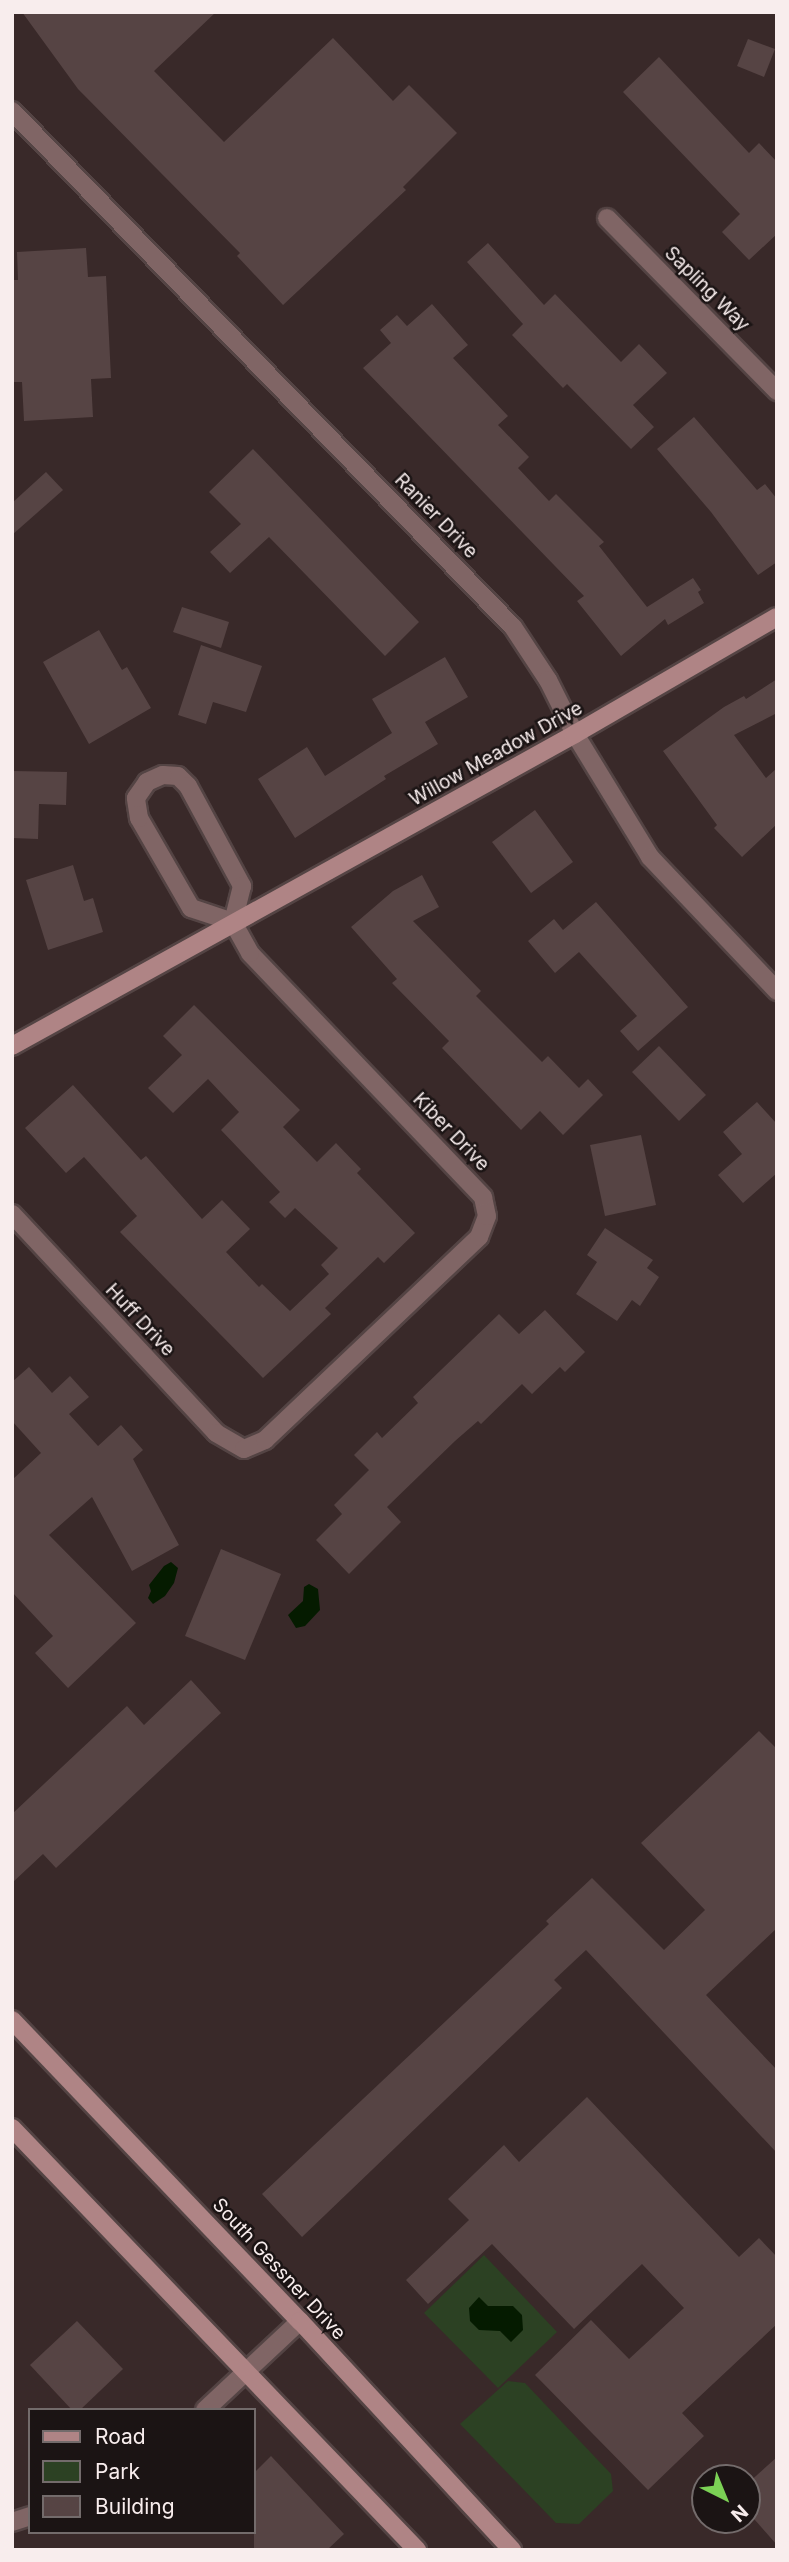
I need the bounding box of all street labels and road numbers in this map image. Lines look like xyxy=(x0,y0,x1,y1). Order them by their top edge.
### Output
street label: Sapling Way xyxy=(660,242,754,336)
street label: Ranier Drive xyxy=(390,469,482,563)
street label: Willow Meadow Drive xyxy=(406,697,586,811)
street label: Kiber Drive xyxy=(408,1088,494,1176)
street label: Huff Drive xyxy=(101,1279,179,1361)
street label: South Gessner Drive xyxy=(208,2194,350,2344)

